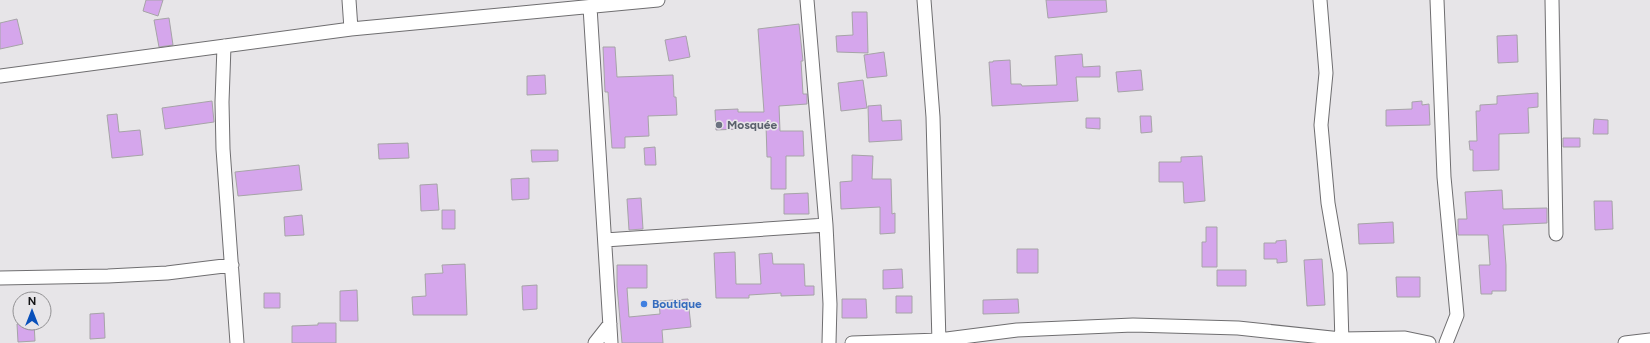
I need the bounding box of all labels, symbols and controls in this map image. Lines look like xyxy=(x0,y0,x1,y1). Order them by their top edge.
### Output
place label: Mosquée xyxy=(727,118,777,132)
marker: Mosquée xyxy=(714,120,724,130)
north arrow xyxy=(12,291,52,331)
text: N xyxy=(28,295,36,308)
place label: Boutique xyxy=(652,297,702,311)
marker: Boutique xyxy=(639,299,649,309)

